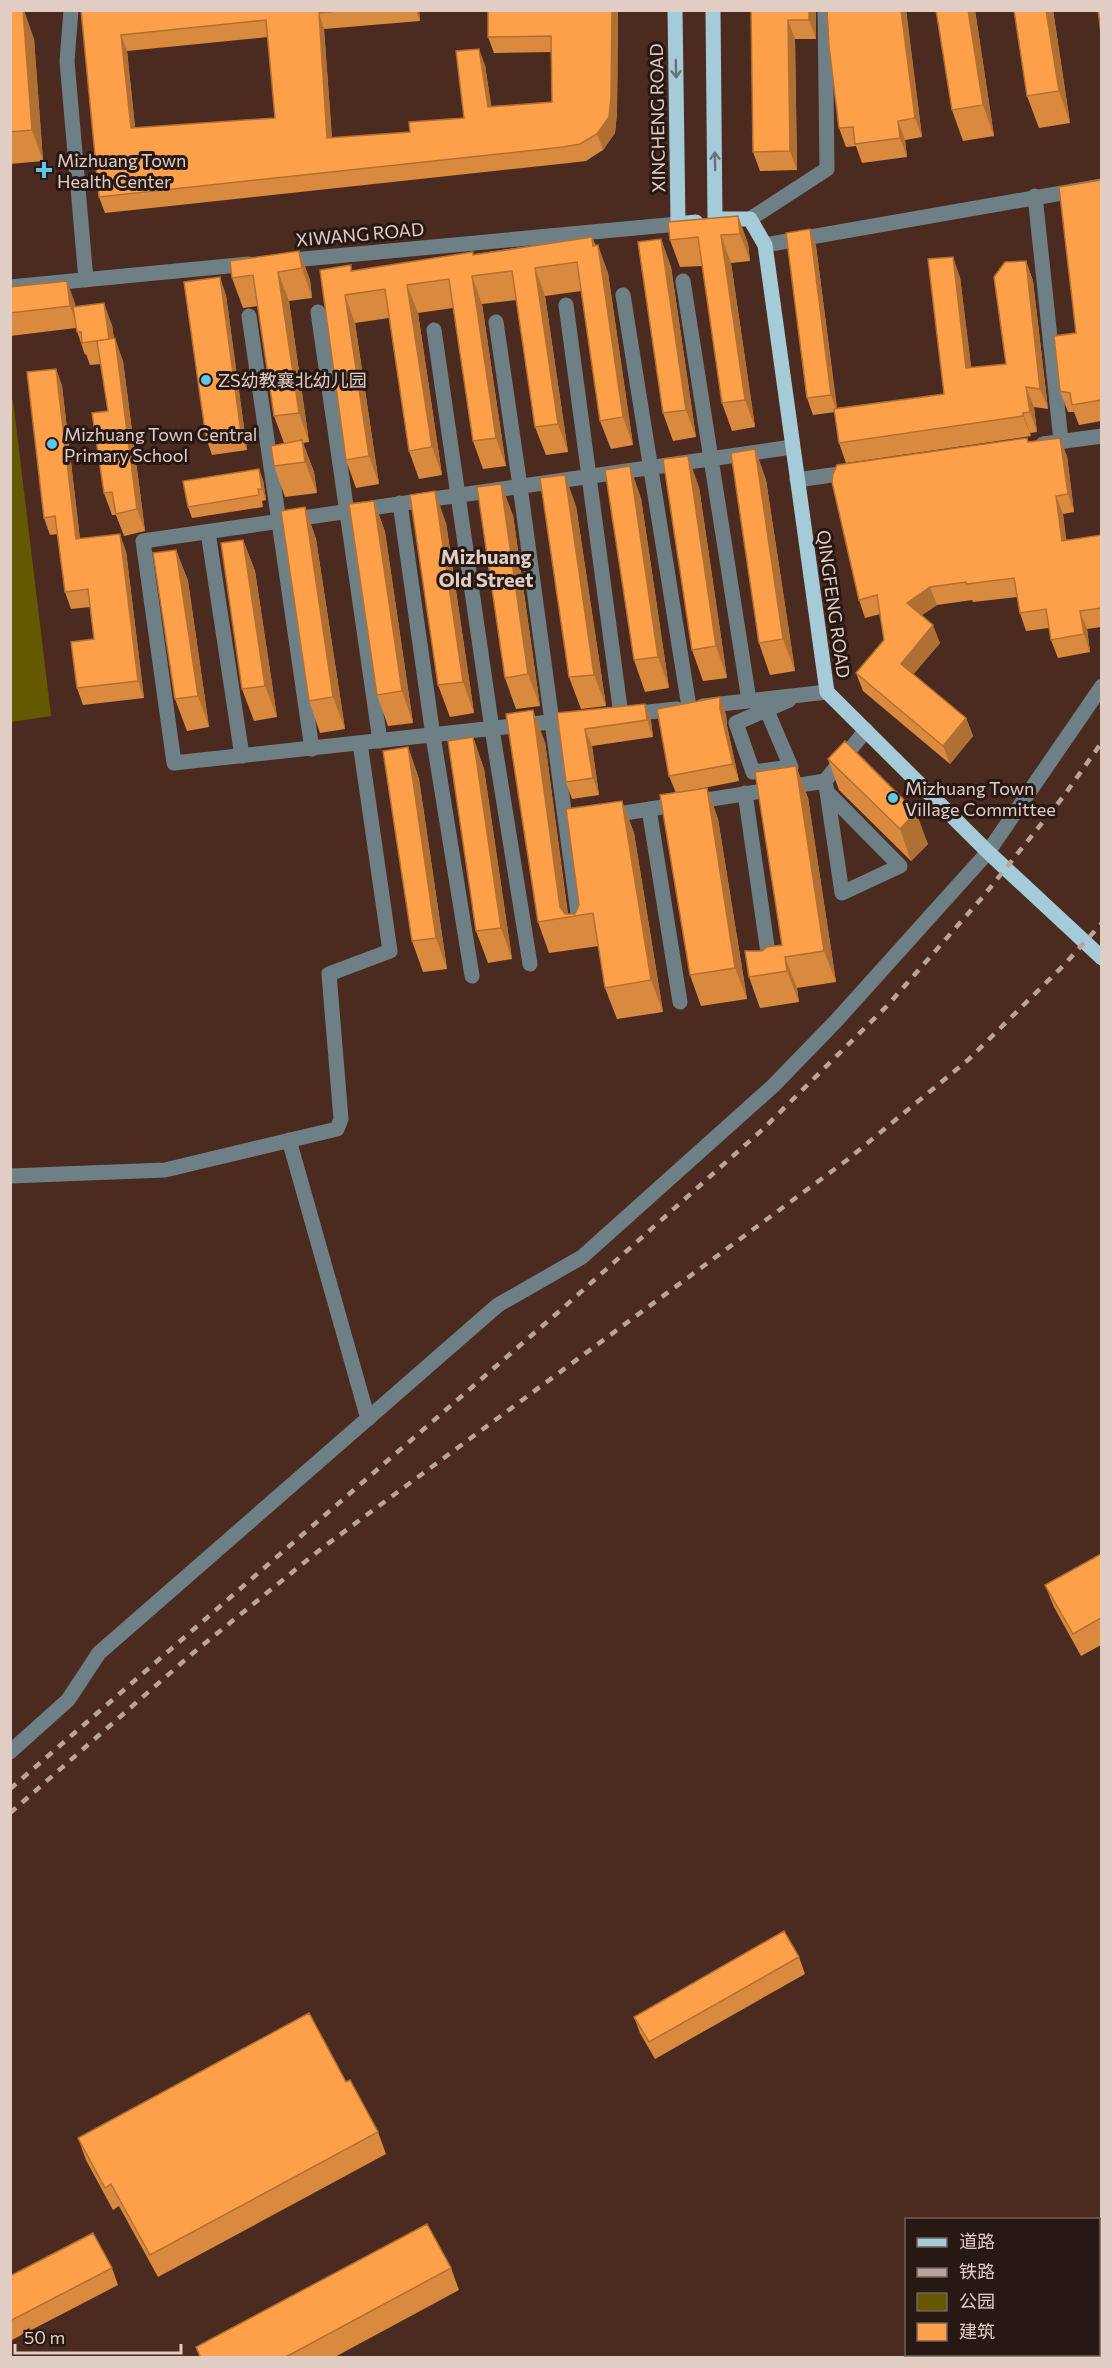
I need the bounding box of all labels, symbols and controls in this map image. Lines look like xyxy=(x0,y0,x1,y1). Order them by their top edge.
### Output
street label: XINCHENG ROAD xyxy=(645,43,669,193)
one-way arrow xyxy=(670,58,682,78)
place label: Mizhuang Town Health Center xyxy=(57,149,186,192)
one-way arrow xyxy=(709,151,721,171)
marker: Mizhuang Town Health Center xyxy=(35,161,53,179)
street label: XIWANG ROAD xyxy=(295,217,425,251)
place label: ZS幼教襄北幼儿园 xyxy=(218,369,367,391)
marker: ZS幼教襄北幼儿园 xyxy=(199,373,213,387)
place label: Mizhuang Town Central Primary School xyxy=(64,423,257,466)
marker: Mizhuang Town Central Primary School xyxy=(45,437,59,451)
street label: QINGFENG ROAD xyxy=(813,529,855,679)
district label: Mizhuang Old Street xyxy=(439,544,533,591)
place label: Mizhuang Town Village Committee xyxy=(905,777,1056,820)
marker: Mizhuang Town Village Committee xyxy=(886,791,900,805)
legend xyxy=(905,2218,1100,2356)
text: 道路 xyxy=(959,2230,995,2252)
text: 铁路 xyxy=(959,2260,995,2282)
text: 公园 xyxy=(959,2290,995,2312)
scale bar xyxy=(15,2317,182,2355)
text: 建筑 xyxy=(959,2320,995,2342)
text: 50 m xyxy=(24,2326,65,2348)

